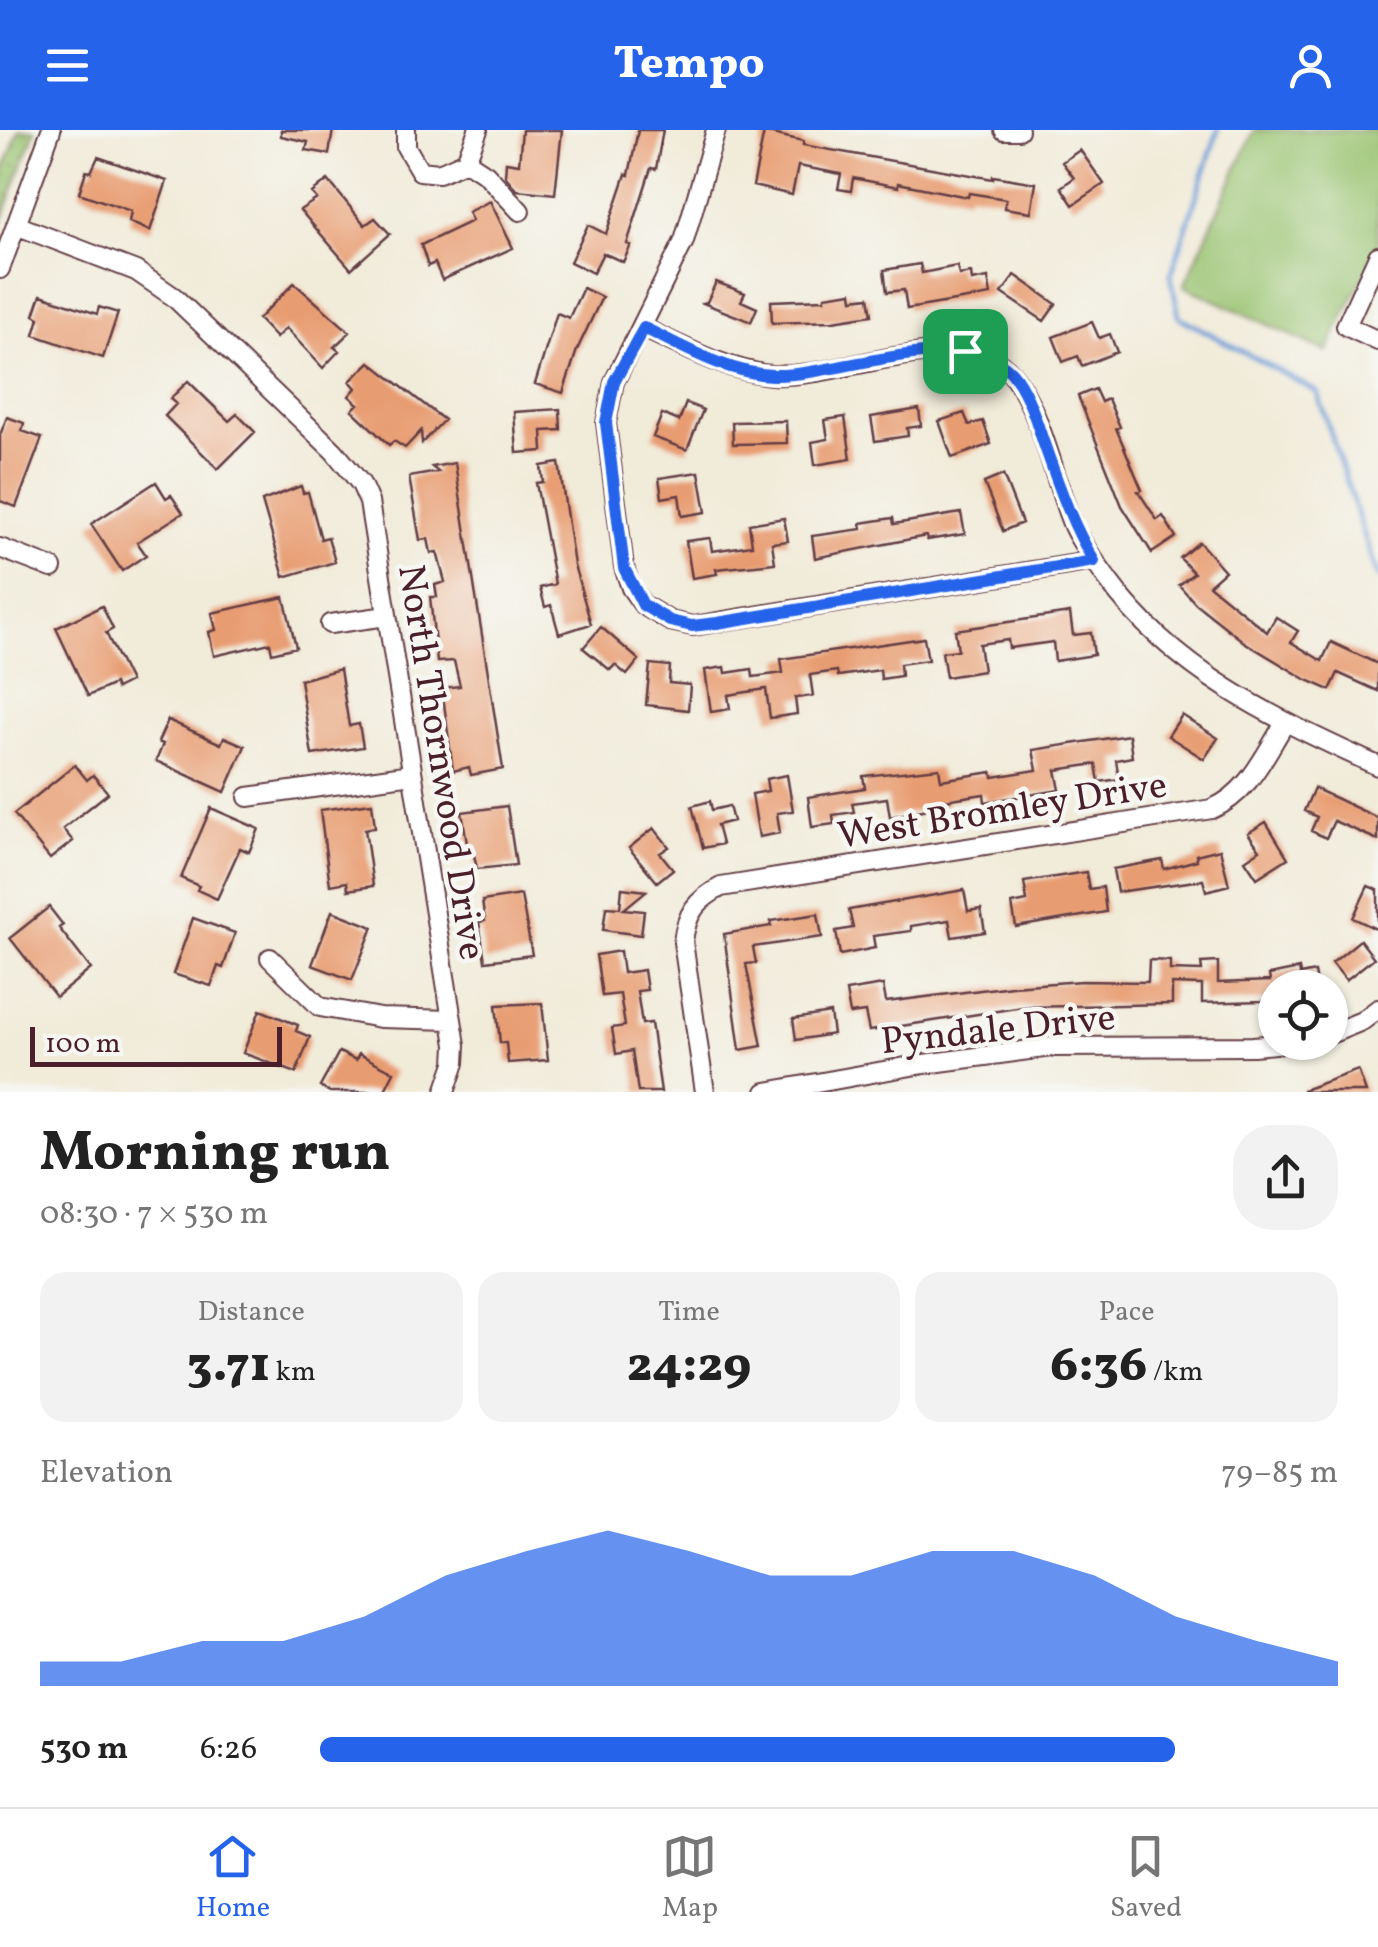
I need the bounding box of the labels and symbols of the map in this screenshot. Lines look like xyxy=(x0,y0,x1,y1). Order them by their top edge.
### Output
pin xyxy=(923,309,1008,394)
street label: North Thornwood Drive xyxy=(382,561,497,964)
street label: West Bromley Drive xyxy=(834,760,1171,865)
street label: Pyndale Drive xyxy=(879,993,1118,1070)
scale bar xyxy=(30,1022,282,1066)

